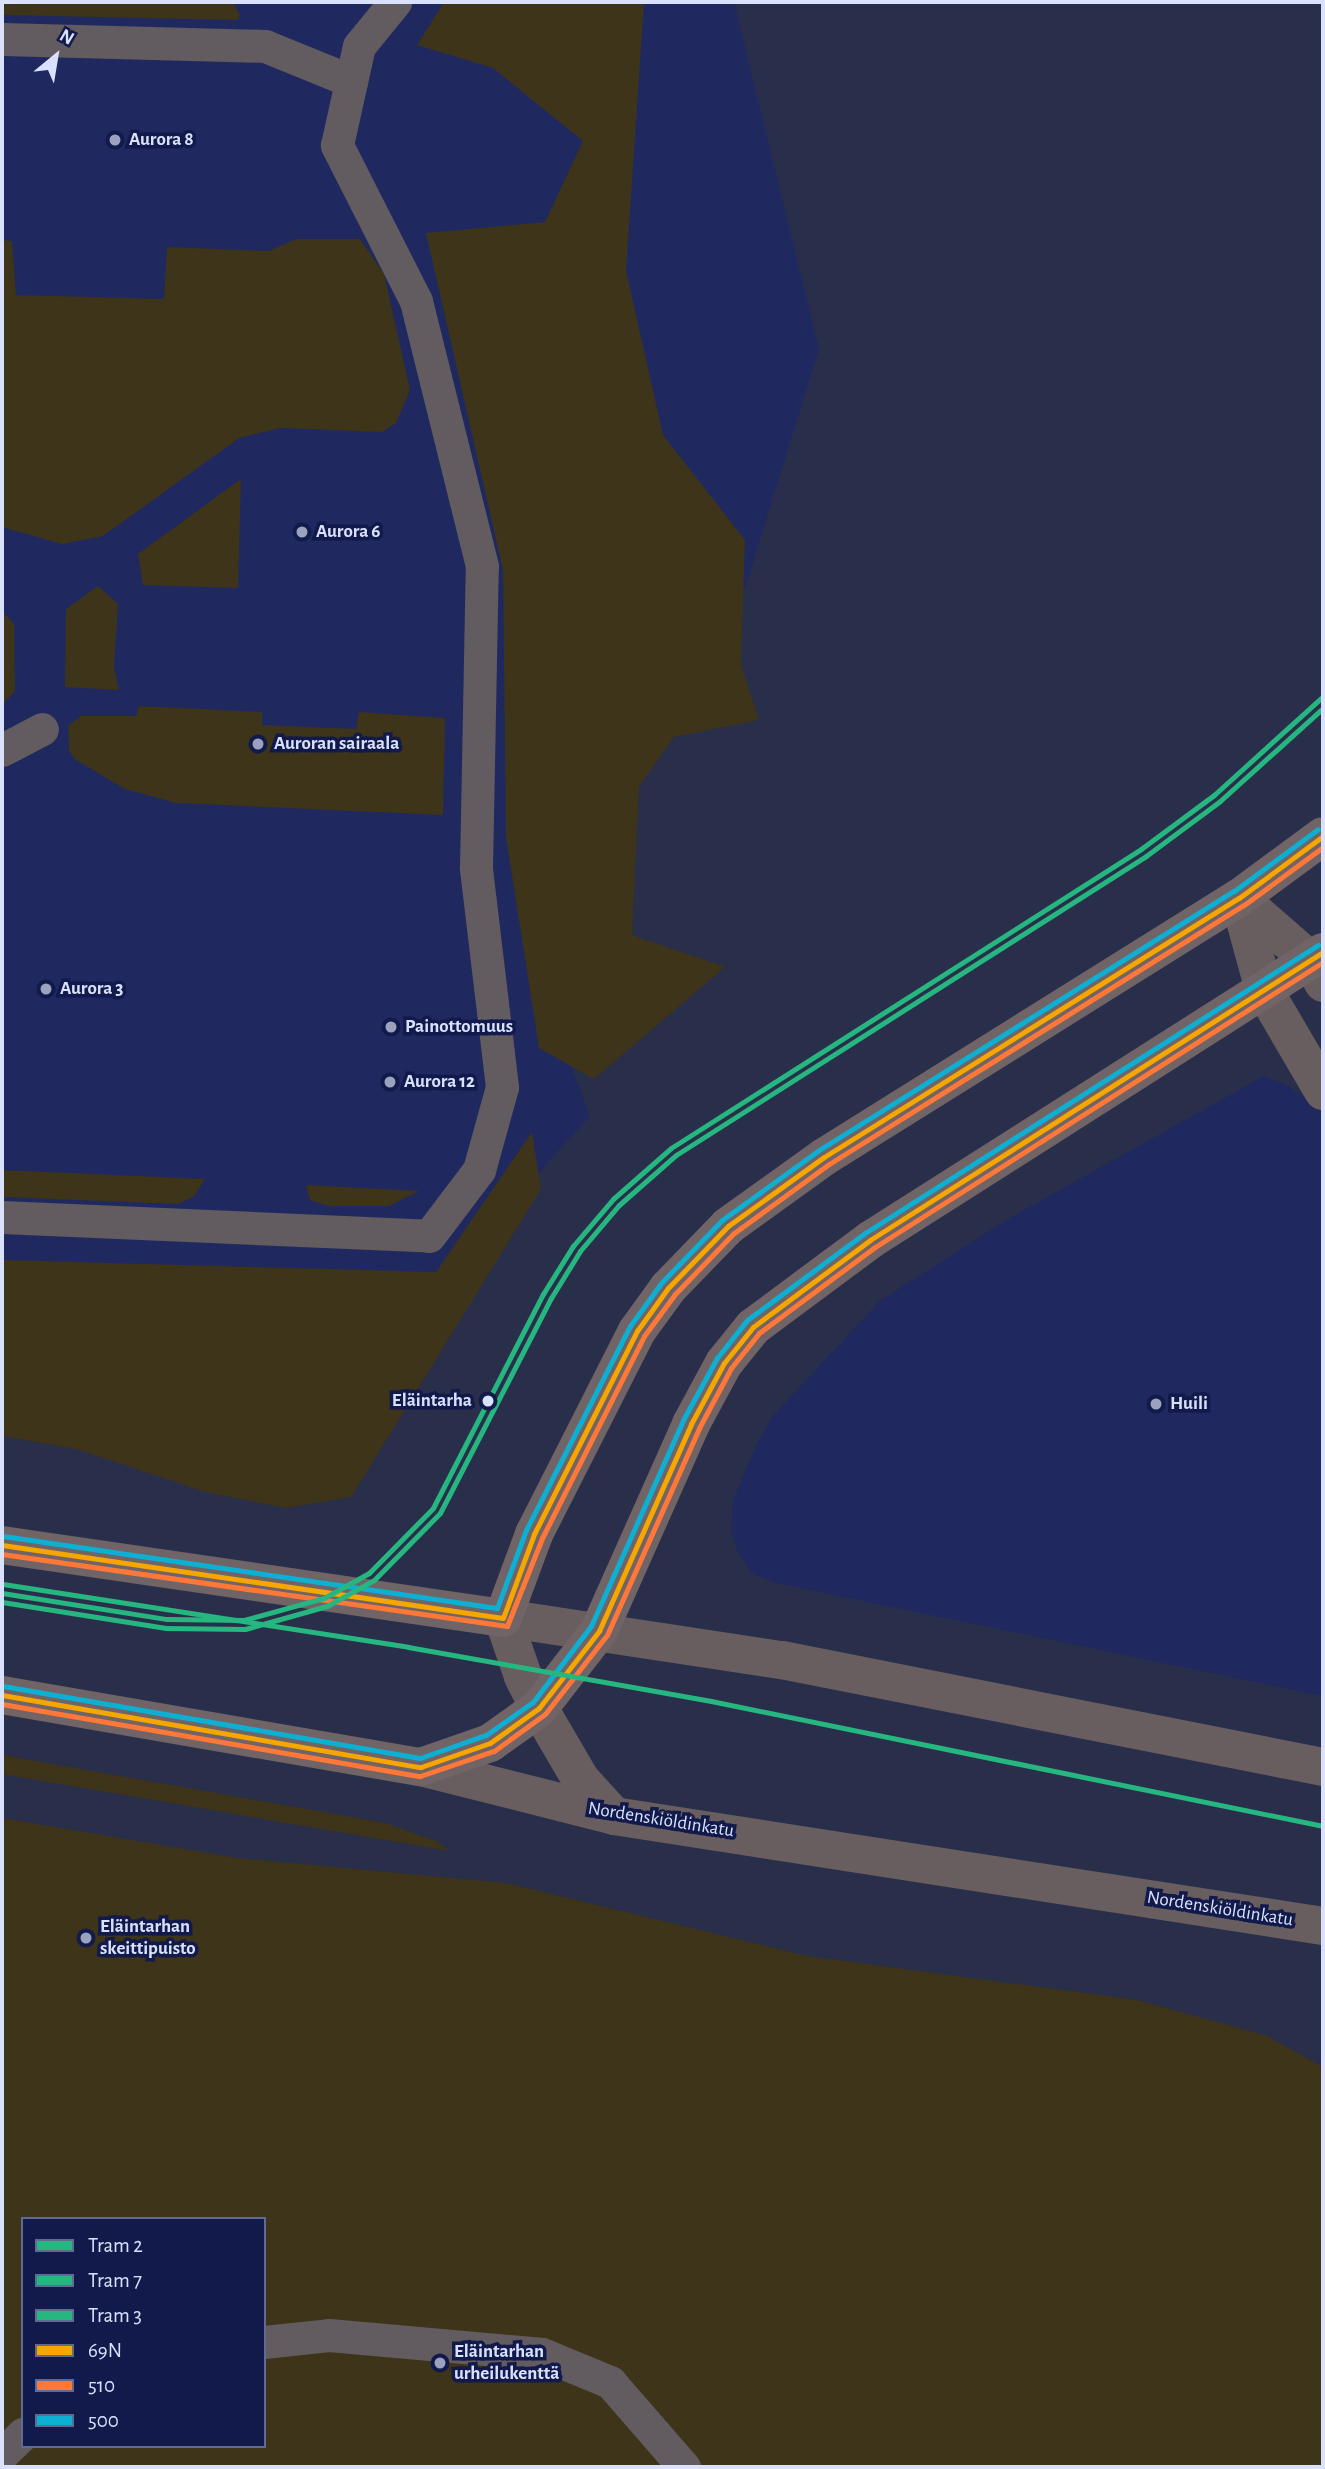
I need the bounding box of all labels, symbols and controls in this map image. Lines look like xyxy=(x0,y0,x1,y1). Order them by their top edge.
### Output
north arrow xyxy=(21,21,91,91)
text: N xyxy=(56,26,77,49)
place label: Aurora 8 xyxy=(129,129,194,151)
marker: Aurora 8 xyxy=(107,132,123,148)
place label: Aurora 6 xyxy=(316,521,380,543)
marker: Aurora 6 xyxy=(294,524,310,540)
place label: Auroran sairaala xyxy=(274,733,399,755)
marker: Auroran sairaala xyxy=(248,734,268,754)
place label: Aurora 3 xyxy=(60,978,123,1000)
marker: Aurora 3 xyxy=(38,981,54,997)
place label: Painottomuus xyxy=(405,1016,513,1038)
marker: Painottomuus xyxy=(383,1019,399,1035)
place label: Aurora 12 xyxy=(404,1071,475,1093)
marker: Aurora 12 xyxy=(382,1074,398,1090)
place label: Eläintarha xyxy=(392,1390,472,1412)
marker: Eläintarha xyxy=(478,1391,498,1411)
place label: Huili xyxy=(1170,1393,1208,1415)
marker: Huili xyxy=(1148,1396,1164,1412)
street label: Nordenskiöldinkatu xyxy=(586,1797,736,1843)
street label: Nordenskiöldinkatu xyxy=(1145,1886,1295,1932)
place label: Eläintarhan skeittipuisto xyxy=(100,1916,196,1960)
marker: Eläintarhan skeittipuisto xyxy=(78,1930,94,1946)
legend xyxy=(21,2217,266,2448)
text: Tram 2 xyxy=(88,2235,143,2256)
text: Tram 7 xyxy=(88,2270,142,2291)
text: Tram 3 xyxy=(88,2305,142,2326)
text: 69N xyxy=(88,2340,122,2361)
place label: Eläintarhan urheilukenttä xyxy=(454,2341,559,2385)
marker: Eläintarhan urheilukenttä xyxy=(432,2355,448,2371)
text: 510 xyxy=(88,2375,115,2396)
text: 500 xyxy=(88,2410,119,2431)

